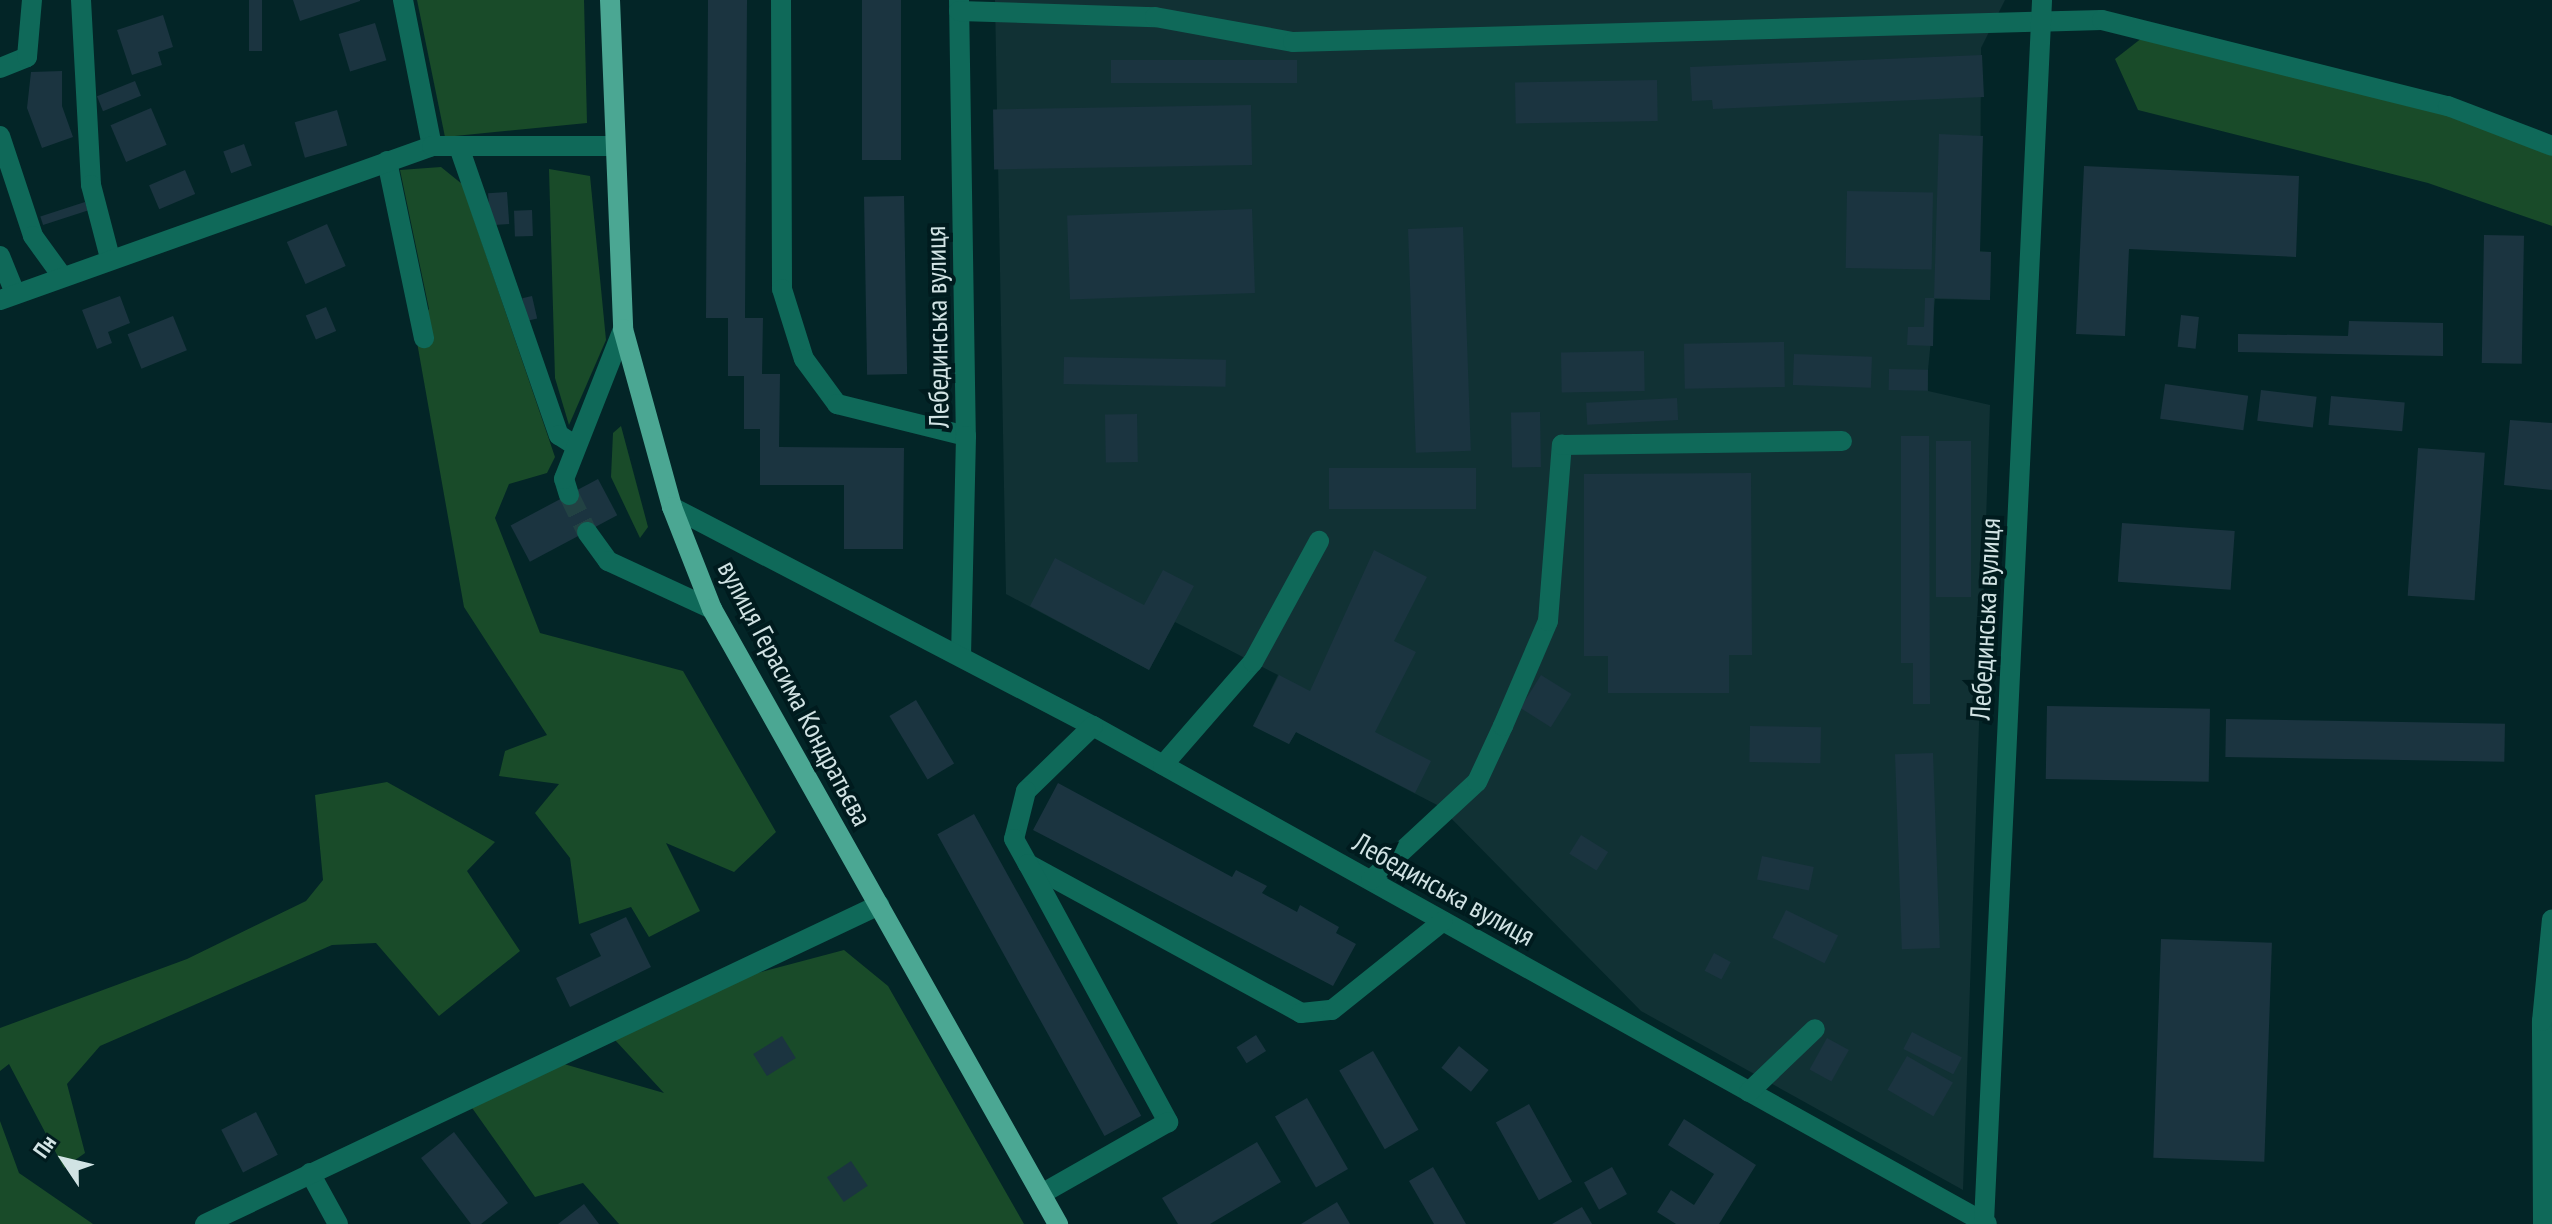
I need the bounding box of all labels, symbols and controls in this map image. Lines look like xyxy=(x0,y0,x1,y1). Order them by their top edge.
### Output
street label: Лебединська вулиця xyxy=(918,226,956,428)
street label: Лебединська вулиця xyxy=(1963,517,2007,721)
street label: вулиця Герасима Кондратьєва xyxy=(711,555,879,831)
street label: Лебединська вулиця xyxy=(1347,825,1541,953)
north arrow xyxy=(24,1120,104,1200)
text: Пн xyxy=(27,1129,62,1163)

